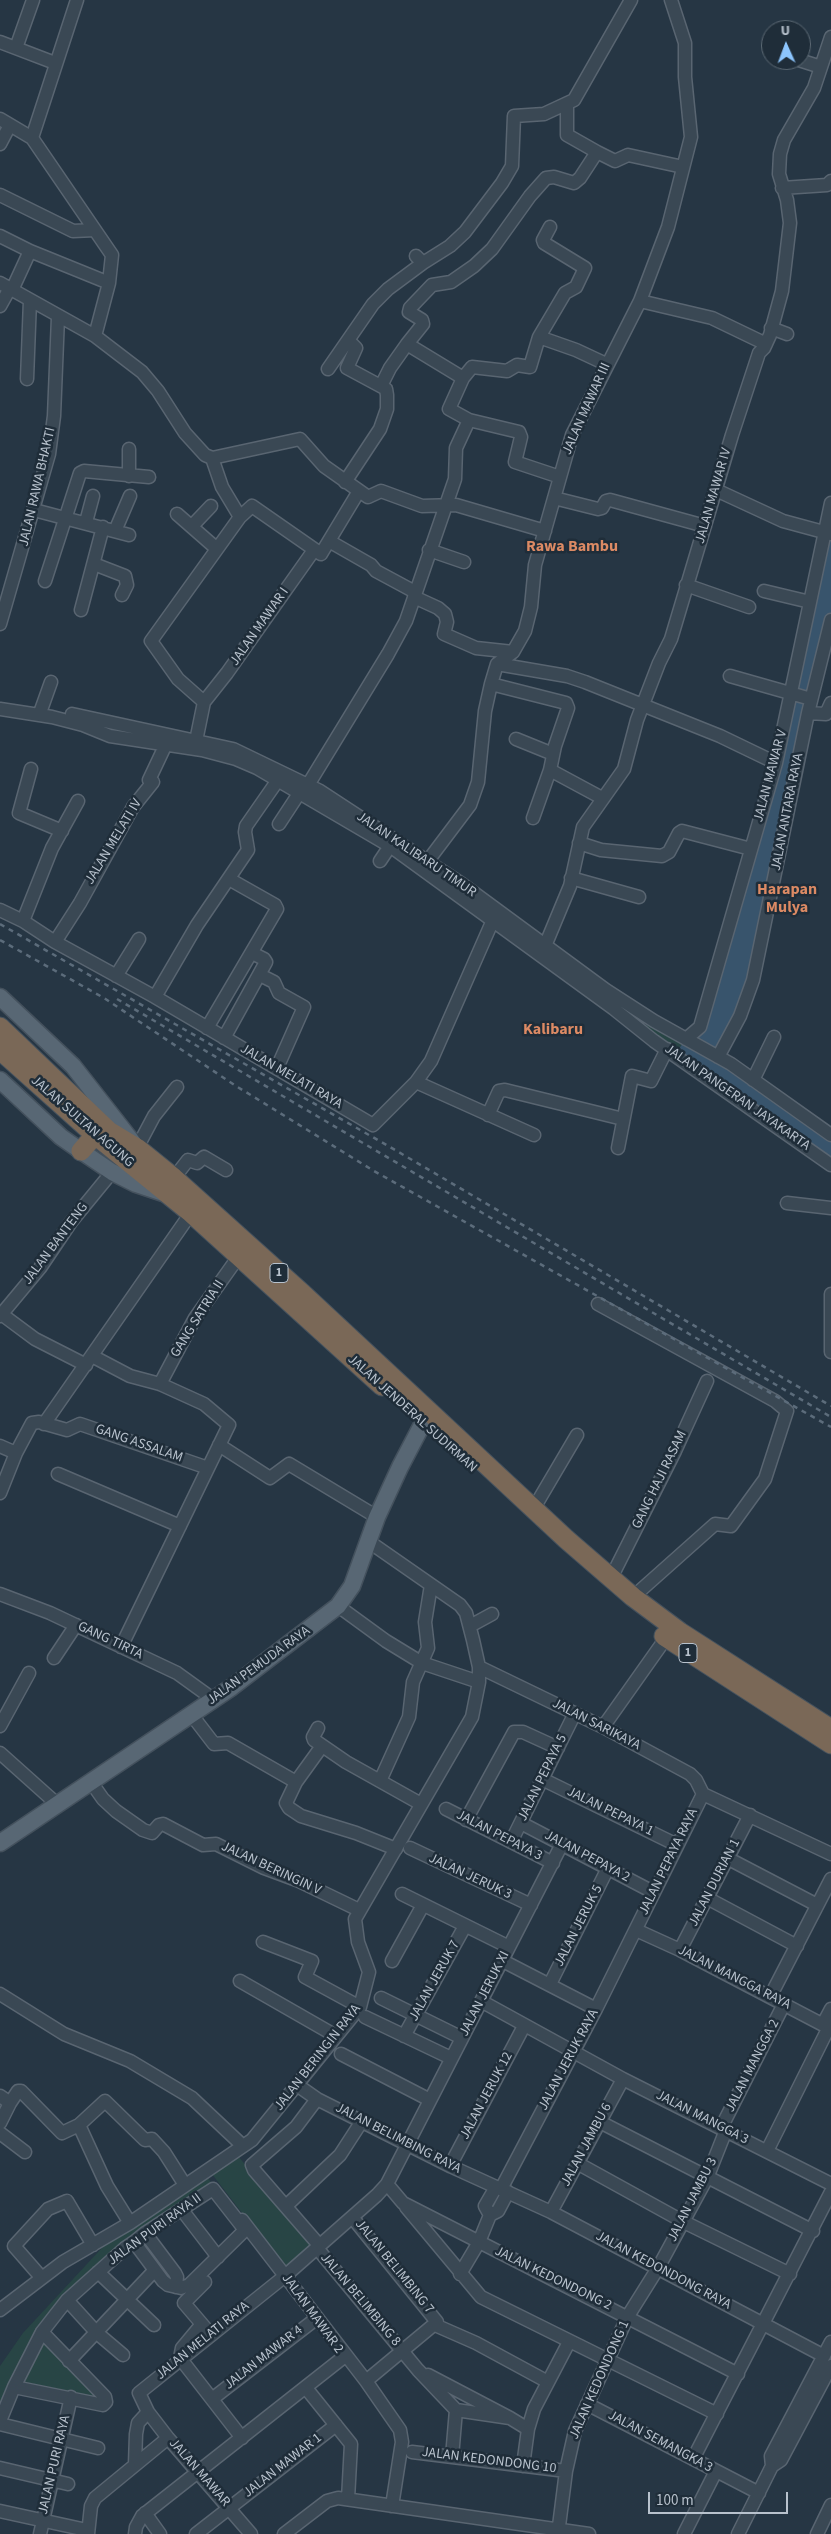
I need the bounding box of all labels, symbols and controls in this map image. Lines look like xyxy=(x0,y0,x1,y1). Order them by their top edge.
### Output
north arrow xyxy=(761,20,811,70)
text: U xyxy=(781,21,791,41)
street label: JALAN MAWAR III xyxy=(559,360,615,458)
street label: JALAN RAWA BHAKTI xyxy=(16,426,60,548)
street label: JALAN MAWAR IV xyxy=(692,446,736,546)
district label: Rawa Bambu xyxy=(526,537,618,557)
street label: JALAN MAWAR I xyxy=(227,585,293,669)
street label: JALAN MAWAR V xyxy=(751,728,791,824)
street label: JALAN ANTARA RAYA xyxy=(768,752,808,872)
street label: JALAN MELATI IV xyxy=(82,796,146,888)
street label: JALAN KALIBARU TIMUR xyxy=(353,809,479,901)
district label: Harapan Mulya xyxy=(757,880,817,918)
district label: Kalibaru xyxy=(523,1020,583,1040)
street label: JALAN MELATI RAYA xyxy=(237,1041,345,1113)
street label: JALAN PANGERAN JAYAKARTA xyxy=(661,1041,813,1155)
street label: JALAN SULTAN AGUNG xyxy=(27,1073,137,1171)
street label: JALAN BANTENG xyxy=(20,1200,92,1288)
road number: 1 xyxy=(270,1264,288,1282)
street label: GANG SATRIA II xyxy=(168,1277,228,1361)
street label: JALAN JENDERAL SUDIRMAN xyxy=(344,1351,480,1477)
street label: GANG ASSALAM xyxy=(93,1421,185,1467)
street label: GANG HAJI RASAM xyxy=(629,1428,691,1532)
street label: GANG TIRTA xyxy=(75,1619,145,1663)
street label: JALAN PEMUDA RAYA xyxy=(204,1623,314,1709)
road number: 1 xyxy=(679,1644,697,1662)
street label: JALAN SARIKAYA xyxy=(549,1696,643,1754)
street label: JALAN PEPAYA 5 xyxy=(515,1732,571,1824)
street label: JALAN PEPAYA 1 xyxy=(564,1784,656,1840)
street label: JALAN PEPAYA RAYA xyxy=(636,1806,702,1918)
street label: JALAN PEPAYA 3 xyxy=(453,1807,545,1865)
street label: JALAN PEPAYA 2 xyxy=(541,1827,633,1887)
street label: JALAN DURIAN 1 xyxy=(686,1836,744,1930)
street label: JALAN BERINGIN V xyxy=(218,1838,324,1900)
street label: JALAN JERUK 3 xyxy=(426,1850,514,1904)
street label: JALAN JERUK 5 xyxy=(551,1882,607,1970)
street label: JALAN JERUK 7 xyxy=(406,1938,464,2024)
street label: JALAN MANGGA RAYA xyxy=(675,1942,793,2014)
street label: JALAN JERUK XI xyxy=(456,1949,514,2039)
street label: JALAN BERINGIN RAYA xyxy=(271,2001,365,2115)
street label: JALAN JERUK RAYA xyxy=(535,2007,603,2113)
street label: JALAN MANGGA 2 xyxy=(722,2017,784,2115)
street label: JALAN JERUK 12 xyxy=(457,2049,517,2143)
street label: JALAN MANGGA 3 xyxy=(653,2087,751,2149)
street label: JALAN BELIMBING RAYA xyxy=(332,2100,464,2178)
street label: JALAN JAMBU 6 xyxy=(558,2100,616,2190)
street label: JALAN JAMBU 3 xyxy=(665,2155,721,2245)
street label: JALAN PURI RAYA II xyxy=(105,2190,205,2270)
street label: JALAN BELIMBING 7 xyxy=(351,2217,437,2317)
street label: JALAN KEDONDONG RAYA xyxy=(592,2228,734,2314)
street label: JALAN KEDONDONG 2 xyxy=(492,2243,614,2315)
street label: JALAN BELIMBING 8 xyxy=(316,2250,404,2350)
street label: JALAN MAWAR 2 xyxy=(277,2271,347,2357)
street label: JALAN MELATI RAYA xyxy=(153,2298,253,2384)
street label: JALAN KEDONDONG 1 xyxy=(566,2318,634,2442)
street label: JALAN MAWAR 4 xyxy=(222,2322,306,2394)
street label: JALAN SEMANGKA 3 xyxy=(605,2407,715,2477)
street label: JALAN PURI RAYA xyxy=(35,2414,75,2516)
street label: JALAN MAWAR 1 xyxy=(241,2430,325,2502)
street label: JALAN MAWAR xyxy=(165,2435,233,2511)
street label: JALAN KEDONDONG 10 xyxy=(421,2444,557,2478)
scale bar xyxy=(651,2482,791,2514)
text: 100 m xyxy=(656,2490,694,2511)

